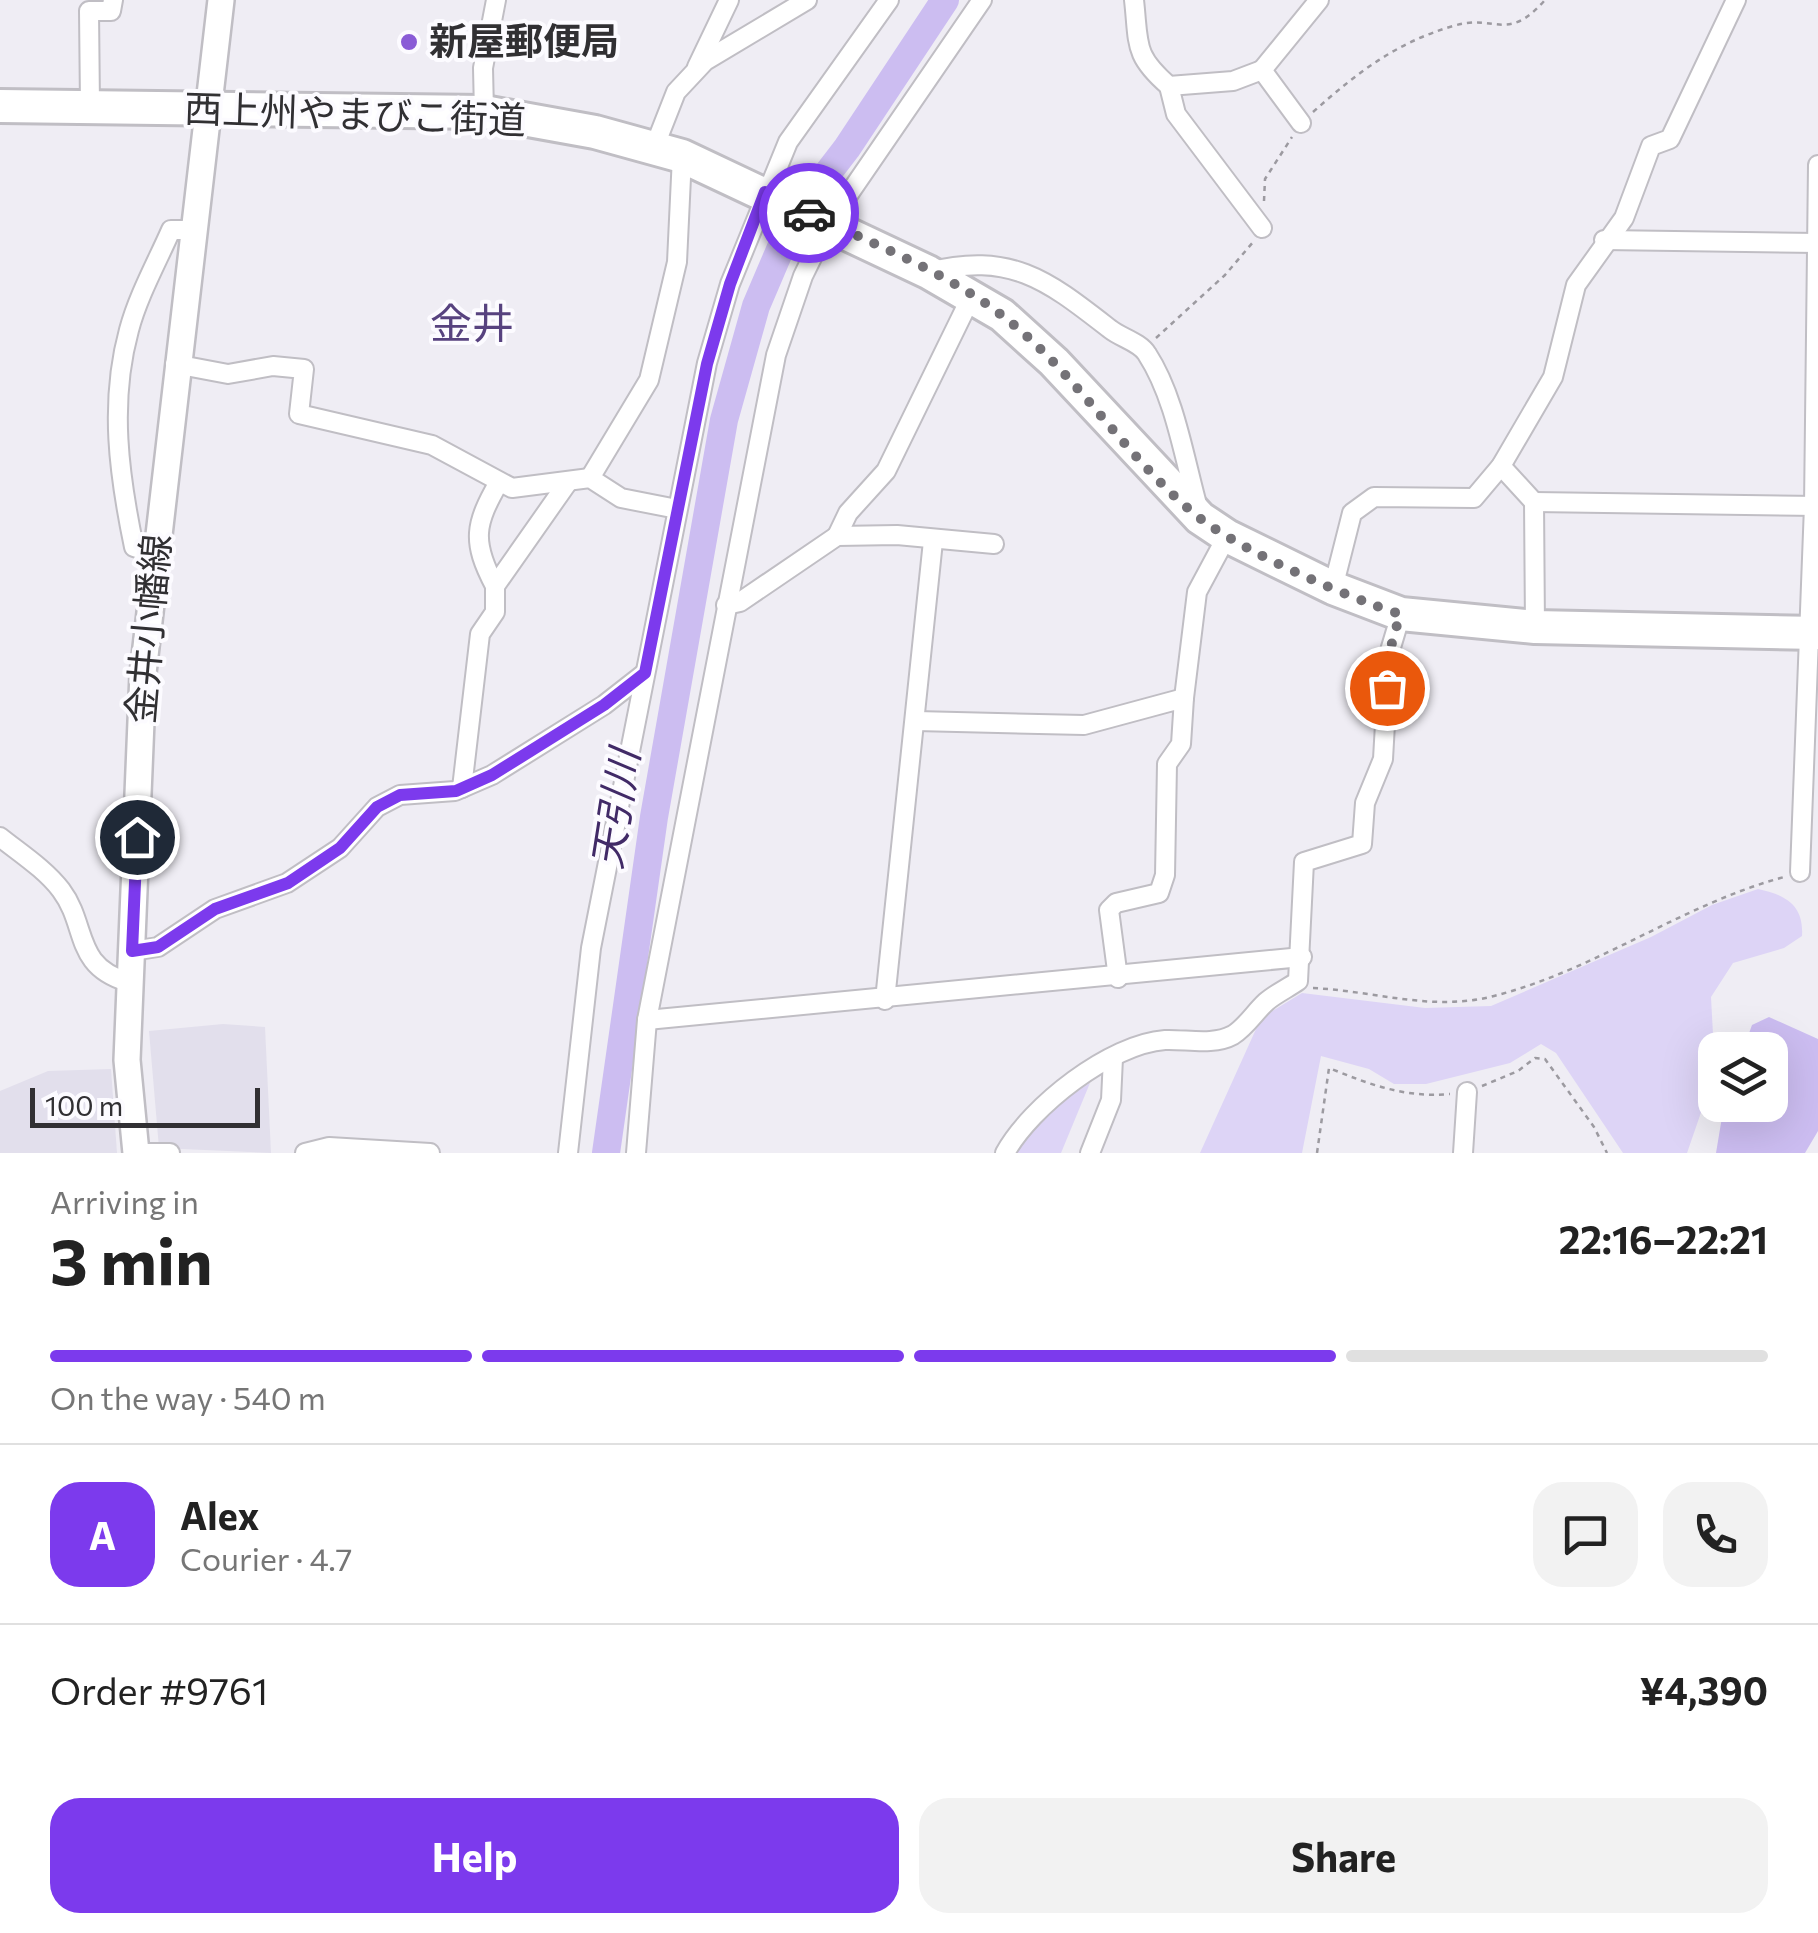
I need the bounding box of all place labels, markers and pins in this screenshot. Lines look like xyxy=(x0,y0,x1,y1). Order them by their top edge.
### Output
place label: 新屋郵便局 xyxy=(429,16,619,63)
marker: 新屋郵便局 xyxy=(398,31,420,53)
pin xyxy=(1345,646,1430,731)
pin xyxy=(95,795,180,880)

